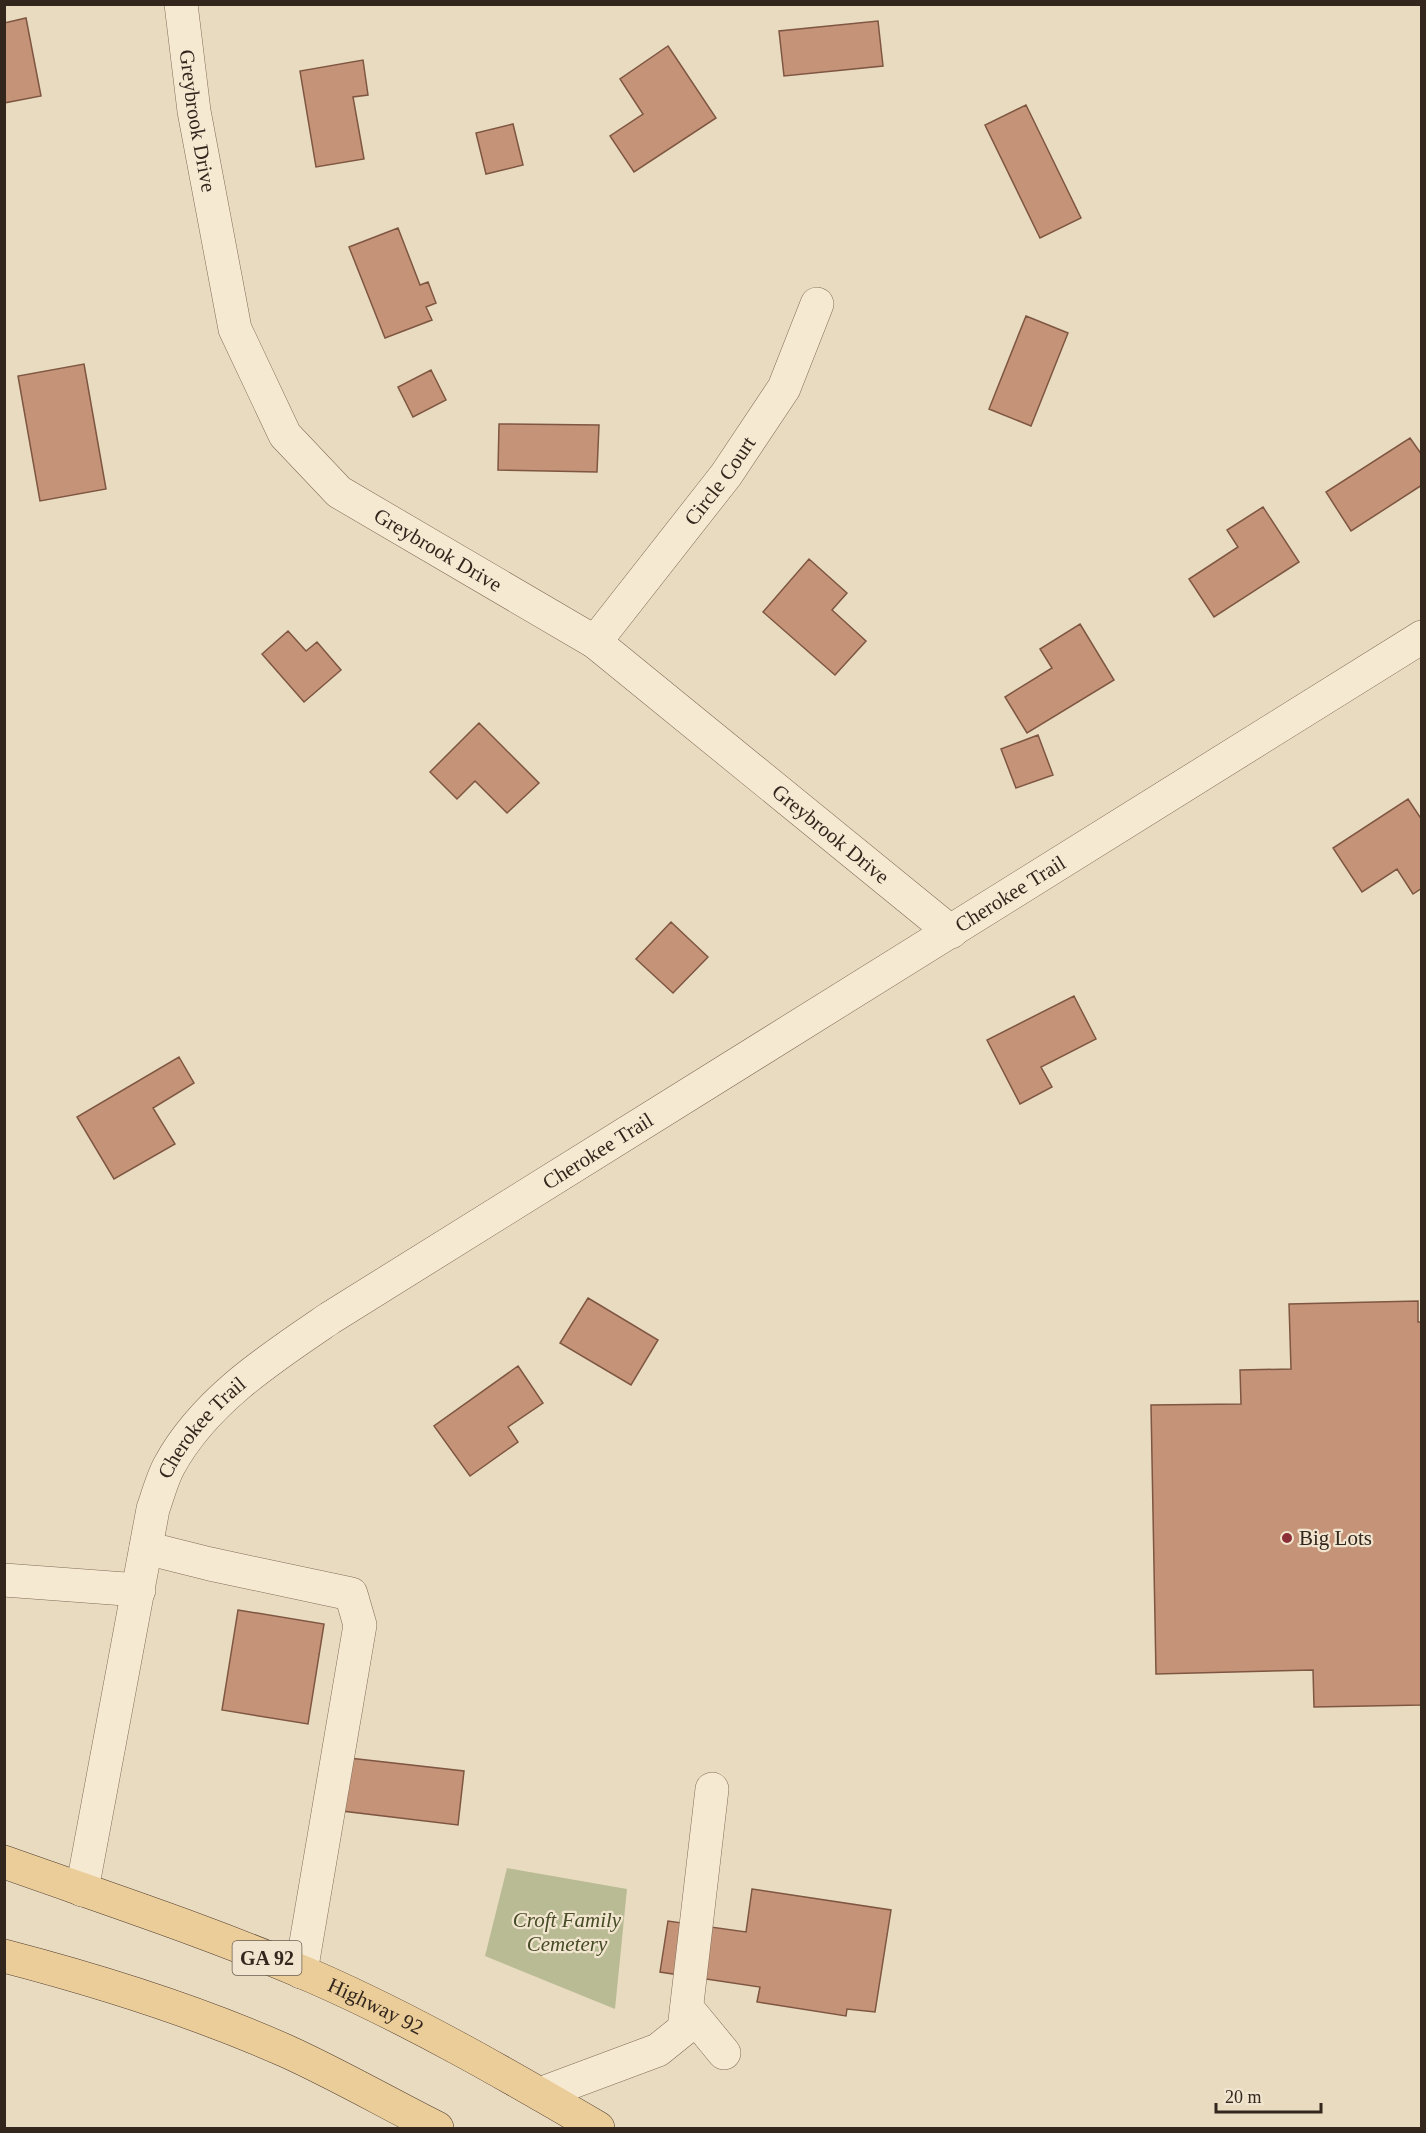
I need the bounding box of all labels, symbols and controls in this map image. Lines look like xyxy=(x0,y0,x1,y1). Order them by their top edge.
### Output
street label: Greybrook Drive xyxy=(175,48,221,194)
street label: Circle Court xyxy=(679,432,760,530)
street label: Greybrook Drive xyxy=(370,503,506,597)
street label: Greybrook Drive xyxy=(767,779,894,889)
street label: Cherokee Trail xyxy=(951,850,1070,937)
street label: Cherokee Trail xyxy=(538,1108,658,1194)
street label: Cherokee Trail xyxy=(153,1372,250,1482)
place label: Big Lots xyxy=(1299,1526,1372,1550)
marker: Big Lots xyxy=(1280,1531,1294,1545)
park label: Croft Family Cemetery xyxy=(513,1908,622,1956)
road number: GA 92 xyxy=(232,1941,302,1975)
street label: Highway 92 xyxy=(324,1973,428,2040)
scale bar xyxy=(1216,2076,1321,2114)
text: 20 m xyxy=(1225,2087,1262,2107)

